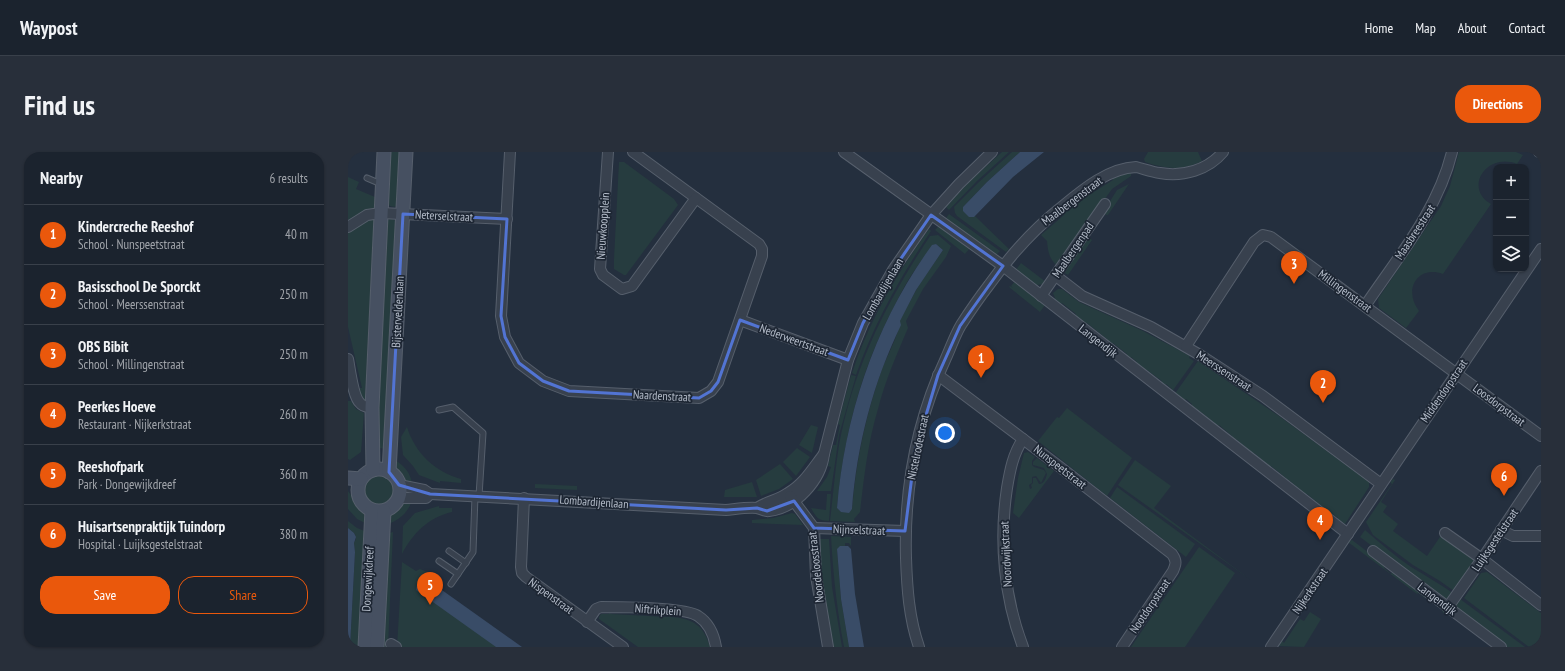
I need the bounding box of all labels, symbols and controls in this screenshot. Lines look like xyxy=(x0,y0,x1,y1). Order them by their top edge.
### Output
text: Waypost xyxy=(20,16,77,40)
text: Home xyxy=(1365,19,1393,37)
text: Map xyxy=(1415,19,1436,37)
text: About xyxy=(1458,19,1487,37)
text: Contact xyxy=(1509,19,1545,37)
button: Directions xyxy=(1455,85,1541,123)
text: Find us xyxy=(24,86,95,123)
map controls xyxy=(1493,164,1529,272)
button: + xyxy=(1493,164,1529,200)
text: Nearby xyxy=(40,167,83,189)
text: 6 results xyxy=(269,170,308,187)
street label: Maalbergenstraat xyxy=(1038,172,1106,228)
street label: Nieuwkoopplein xyxy=(593,192,612,260)
button: − xyxy=(1493,200,1529,236)
street label: Maasbreestraat xyxy=(1391,201,1438,262)
street label: Neterselstraat xyxy=(415,206,474,225)
text: Kindercreche Reeshof xyxy=(78,217,193,236)
street label: Maalbergenpad xyxy=(1048,219,1097,280)
text: 1 xyxy=(50,226,56,243)
text: 40 m xyxy=(285,226,308,243)
text: School · Nunspeetstraat xyxy=(78,236,185,253)
button: layers xyxy=(1493,236,1529,272)
pin: 3 xyxy=(1281,251,1307,284)
street label: Lombardijenlaan xyxy=(859,255,906,322)
street label: Millingenstraat xyxy=(1316,266,1376,315)
street label: Bijsterveldenlaan xyxy=(388,276,407,348)
text: Basisschool De Sporckt xyxy=(78,277,200,296)
text: 2 xyxy=(50,286,56,303)
text: 250 m xyxy=(279,286,308,303)
text: School · Meerssenstraat xyxy=(78,296,184,313)
street label: Nederweertstraat xyxy=(758,320,831,359)
street label: Langendijk xyxy=(1076,321,1121,361)
text: OBS Bibit xyxy=(78,337,128,356)
pin: 1 xyxy=(968,345,994,378)
text: 3 xyxy=(50,346,56,363)
text: 250 m xyxy=(279,346,308,363)
street label: Meerssenstraat xyxy=(1194,347,1255,394)
text: School · Millingenstraat xyxy=(78,356,184,373)
street label: Middendorpstraat xyxy=(1417,356,1471,425)
pin: 2 xyxy=(1310,370,1336,403)
street label: Loosdorpstraat xyxy=(1470,380,1529,429)
street label: Naardenstraat xyxy=(633,386,692,405)
text: Peerkes Hoeve xyxy=(78,397,156,416)
text: 4 xyxy=(50,406,56,423)
text: 260 m xyxy=(279,406,308,423)
street label: Nistelrodestraat xyxy=(903,412,932,481)
text: Restaurant · Nijkerkstraat xyxy=(78,416,191,433)
your location xyxy=(935,423,955,443)
street label: Nunspeetstraat xyxy=(1031,441,1090,492)
text: Reeshofpark xyxy=(78,457,144,476)
pin: 6 xyxy=(1491,463,1517,496)
text: 5 xyxy=(50,466,56,483)
text: 360 m xyxy=(279,466,308,483)
text: Park · Dongewijkdreef xyxy=(78,476,176,493)
street label: Lombardijenlaan xyxy=(559,492,629,511)
street label: Luijksgestelstraat xyxy=(1468,505,1521,574)
pin: 4 xyxy=(1307,507,1333,540)
text: Huisartsenpraktijk Tuindorp xyxy=(78,517,225,536)
street label: Noordwijkstraat xyxy=(996,520,1015,587)
street label: Nijnselstraat xyxy=(833,521,886,538)
text: 6 xyxy=(50,526,56,543)
text: 380 m xyxy=(279,526,308,543)
street label: Noordeloosstraat xyxy=(804,530,827,603)
text: Hospital · Luijksgestelstraat xyxy=(78,536,202,553)
street label: Dongewijkdreef xyxy=(358,545,377,612)
street label: Nijkerkstraat xyxy=(1289,564,1331,617)
pin: 5 xyxy=(417,572,443,605)
street label: Nispenstraat xyxy=(526,574,577,617)
street label: Nootdorpstraat xyxy=(1126,575,1174,636)
button: Save xyxy=(40,576,170,614)
button: Share xyxy=(178,576,308,614)
street label: Langendijk xyxy=(1415,579,1460,618)
street label: Niftrikplein xyxy=(634,600,682,619)

